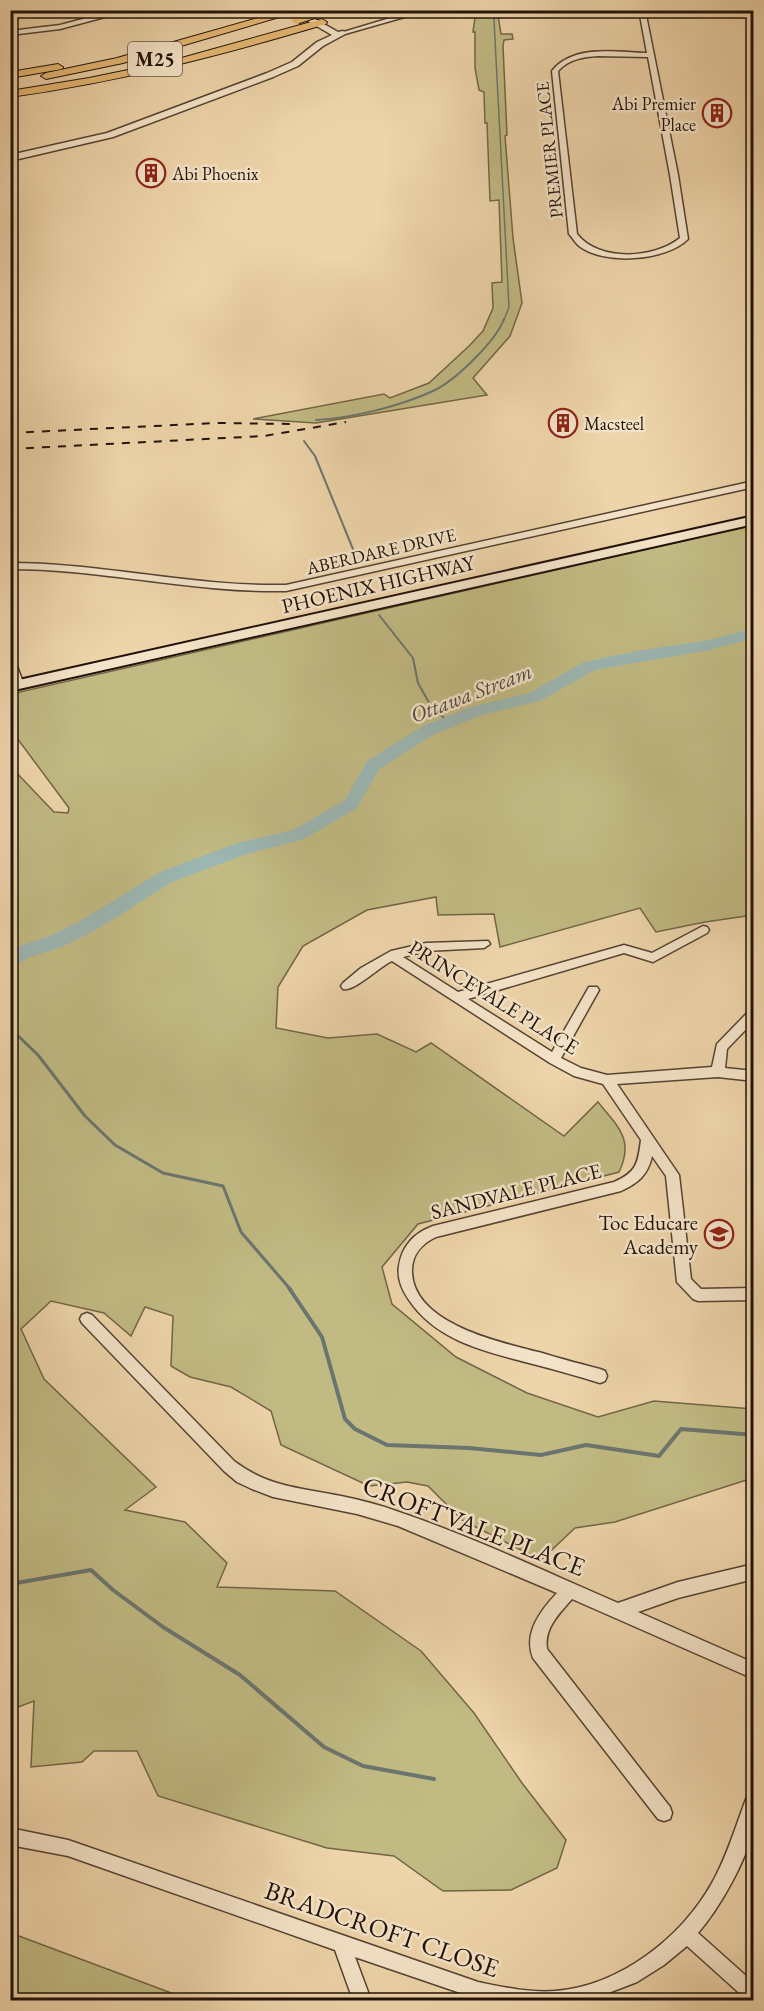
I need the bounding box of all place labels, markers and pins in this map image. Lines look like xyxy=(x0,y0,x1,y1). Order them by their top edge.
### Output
place label: Abi Premier Place xyxy=(611,92,696,136)
building icon: Abi Premier Place xyxy=(701,97,733,129)
building icon: Abi Phoenix xyxy=(135,157,167,189)
place label: Abi Phoenix xyxy=(171,162,259,185)
building icon: Macsteel xyxy=(547,407,579,439)
place label: Macsteel xyxy=(584,412,644,435)
place label: Toc Educare Academy xyxy=(598,1209,699,1260)
school or university icon: Toc Educare Academy xyxy=(703,1218,735,1250)

